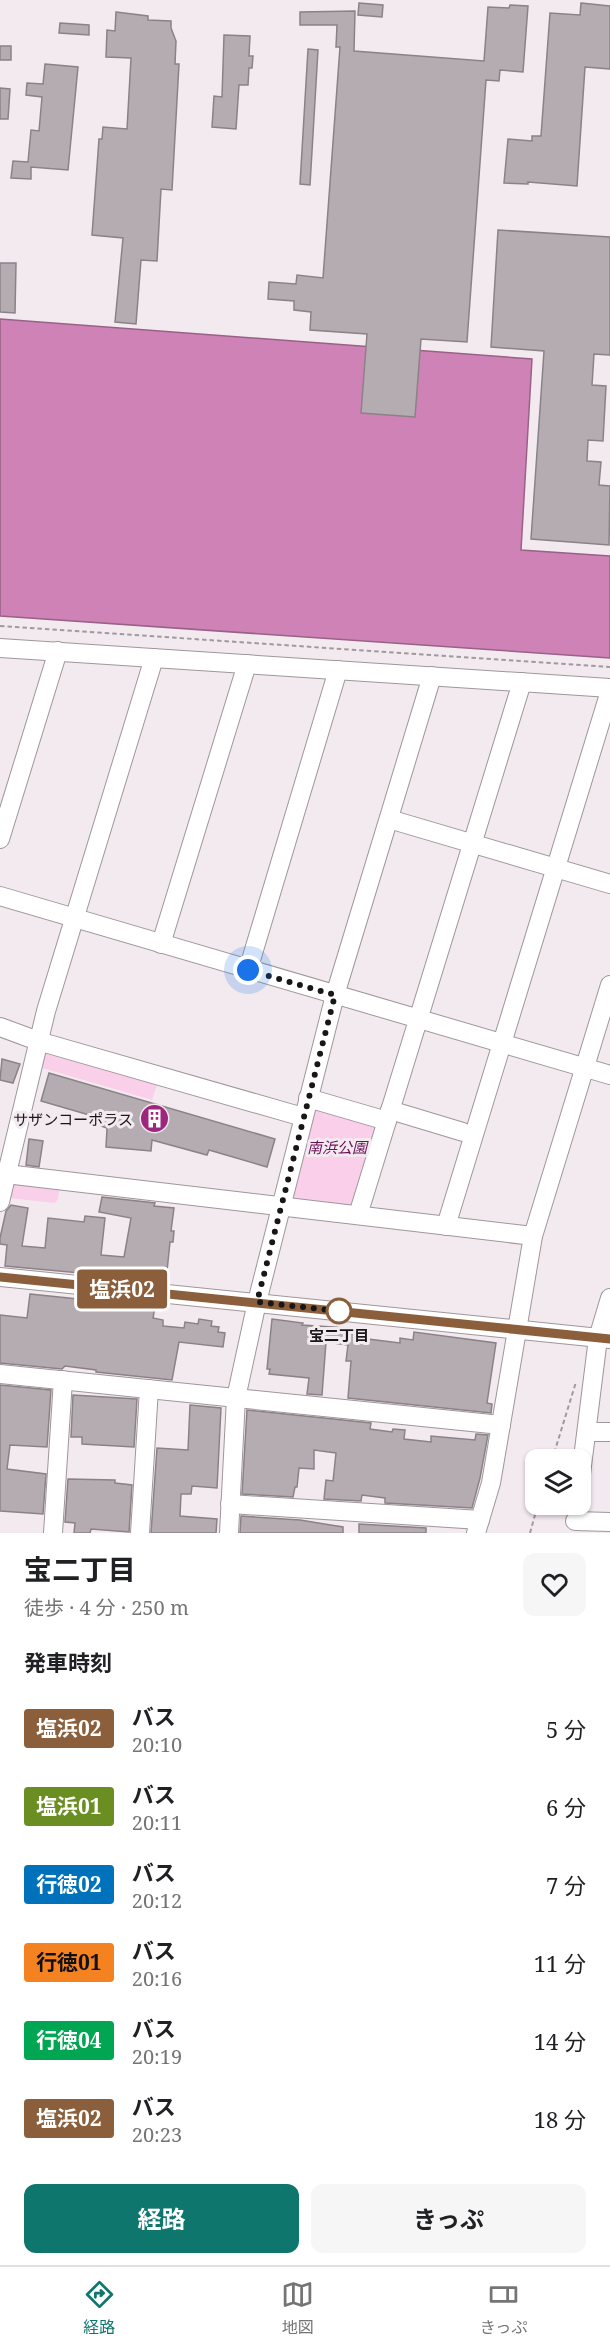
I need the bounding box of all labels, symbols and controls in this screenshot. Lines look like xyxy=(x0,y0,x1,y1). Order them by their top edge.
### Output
your location xyxy=(233,955,263,985)
building icon: サザンコーポラス xyxy=(138,1103,170,1135)
place label: サザンコーポラス xyxy=(13,1109,133,1129)
park label: 南浜公園 xyxy=(307,1137,369,1157)
line badge: 塩浜02 xyxy=(80,1270,164,1308)
text: 塩浜02 xyxy=(89,1275,155,1303)
marker: 宝二丁目 xyxy=(326,1298,352,1324)
place label: 宝二丁目 xyxy=(309,1325,369,1345)
map controls xyxy=(525,1449,591,1515)
button: layers xyxy=(525,1449,591,1515)
text: 宝二丁目 xyxy=(24,1550,136,1588)
button: heart xyxy=(523,1553,586,1616)
text: 徒歩 · 4 分 · 250 m xyxy=(24,1594,189,1621)
text: 発車時刻 xyxy=(24,1647,112,1677)
text: バス xyxy=(132,1701,176,1731)
text: 塩浜02 xyxy=(36,1714,102,1742)
text: 5 分 xyxy=(546,1714,586,1744)
text: 20:10 xyxy=(132,1731,182,1758)
text: バス xyxy=(132,1779,176,1809)
text: 塩浜01 xyxy=(36,1792,102,1820)
text: 6 分 xyxy=(546,1792,586,1822)
text: 20:11 xyxy=(132,1809,182,1836)
text: バス xyxy=(132,1857,176,1887)
text: 行徳02 xyxy=(36,1870,102,1898)
text: 7 分 xyxy=(546,1870,586,1900)
text: 20:12 xyxy=(132,1887,182,1914)
text: バス xyxy=(132,1935,176,1965)
text: 行徳01 xyxy=(36,1948,102,1976)
text: 11 分 xyxy=(534,1948,586,1978)
text: 20:16 xyxy=(132,1965,182,1992)
text: バス xyxy=(132,2013,176,2043)
text: 行徳04 xyxy=(36,2026,102,2054)
text: 14 分 xyxy=(534,2026,586,2056)
text: 20:19 xyxy=(132,2043,182,2070)
text: バス xyxy=(132,2091,176,2121)
text: 塩浜02 xyxy=(36,2104,102,2132)
text: 18 分 xyxy=(534,2104,586,2134)
text: 20:23 xyxy=(132,2121,182,2148)
button: 経路 xyxy=(24,2184,299,2253)
button: きっぷ xyxy=(311,2184,586,2253)
tab: 経路 xyxy=(83,2278,116,2338)
tab: 地図 xyxy=(281,2278,314,2338)
tab: きっぷ xyxy=(480,2278,527,2338)

